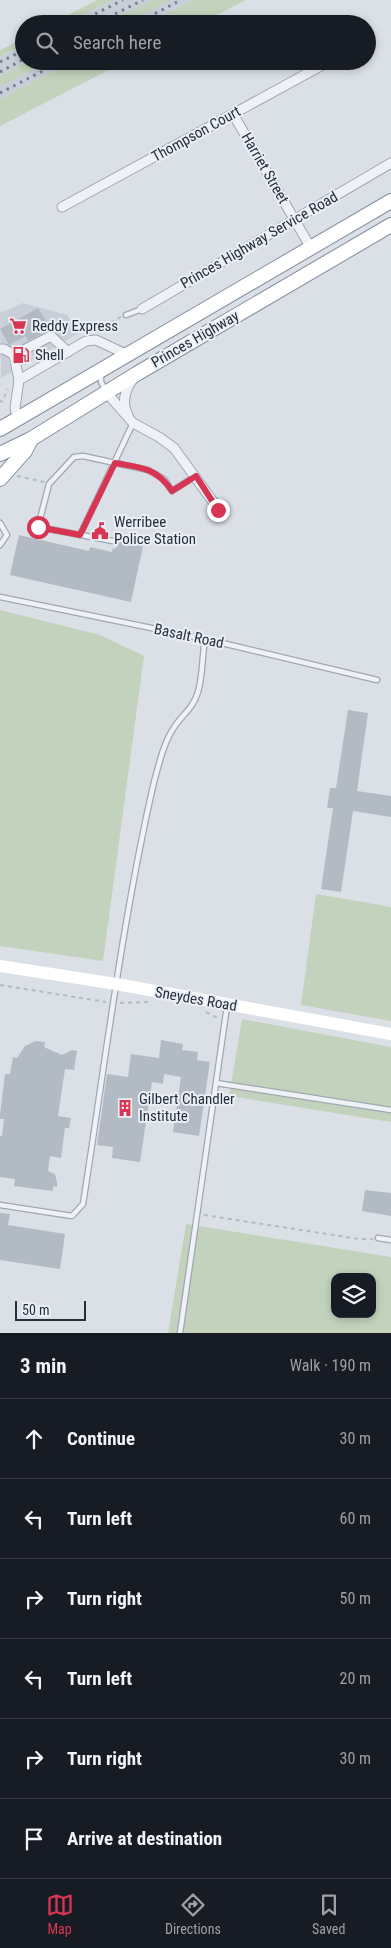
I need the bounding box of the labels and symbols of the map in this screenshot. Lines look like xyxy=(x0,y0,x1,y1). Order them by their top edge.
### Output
street label: Thompson Court xyxy=(148,102,244,166)
street label: Harriet Street xyxy=(237,129,293,207)
street label: Princes Highway Service Road xyxy=(177,188,341,292)
street label: Princes Highway xyxy=(148,307,242,371)
supermarket icon: Reddy Express xyxy=(8,316,28,336)
place label: Reddy Express xyxy=(32,317,118,335)
fuel station icon: Shell xyxy=(11,345,31,365)
place label: Shell xyxy=(35,346,64,364)
route end xyxy=(207,499,230,522)
place label: Werribee Police Station xyxy=(114,513,196,548)
route start xyxy=(27,516,50,539)
public building icon: Werribee Police Station xyxy=(90,521,110,541)
street label: Basalt Road xyxy=(152,620,226,652)
street label: Sneydes Road xyxy=(154,983,238,1015)
place label: Gilbert Chandler Institute xyxy=(139,1090,235,1125)
building icon: Gilbert Chandler Institute xyxy=(115,1098,135,1118)
scale bar xyxy=(15,1298,86,1321)

